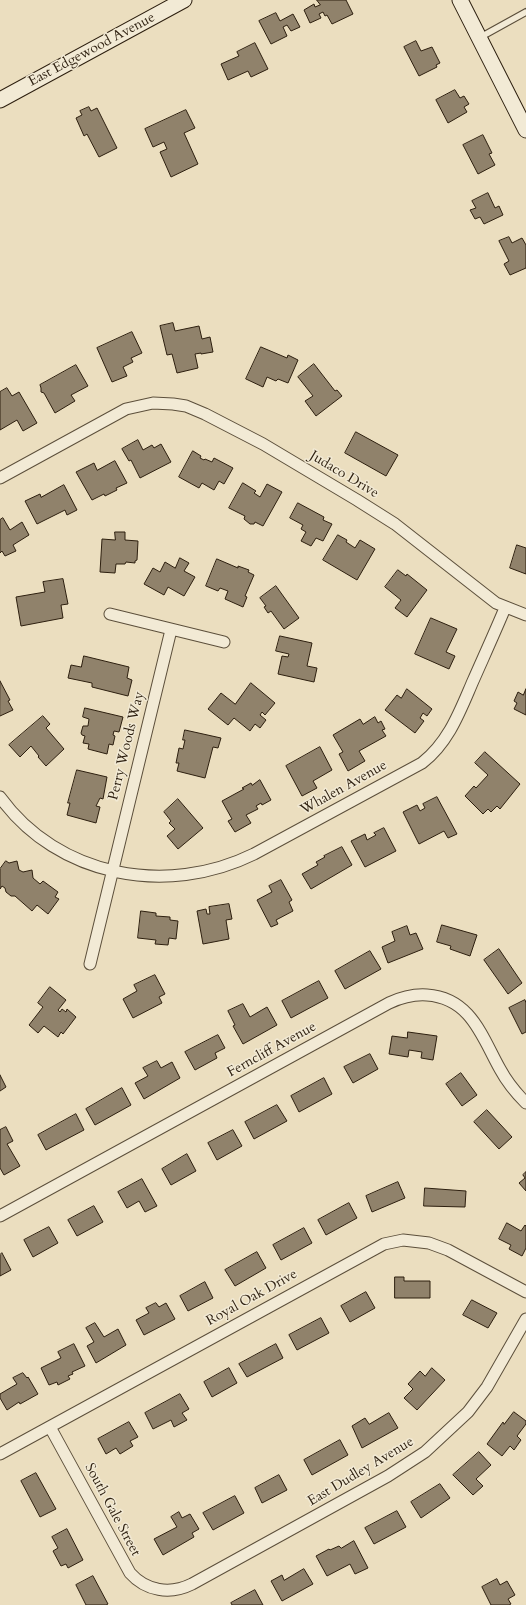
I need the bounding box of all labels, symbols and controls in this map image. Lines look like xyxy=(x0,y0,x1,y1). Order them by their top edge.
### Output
street label: East Edgewood Avenue xyxy=(26,10,158,90)
street label: Judaco Drive xyxy=(306,448,382,502)
street label: Perry Woods Way xyxy=(105,690,149,802)
street label: Whalen Avenue xyxy=(298,757,390,819)
street label: Ferncliff Avenue xyxy=(225,1019,319,1081)
street label: Royal Oak Drive xyxy=(204,1266,300,1330)
street label: East Dudley Avenue xyxy=(305,1434,417,1510)
street label: South Gale Street xyxy=(80,1461,144,1559)

